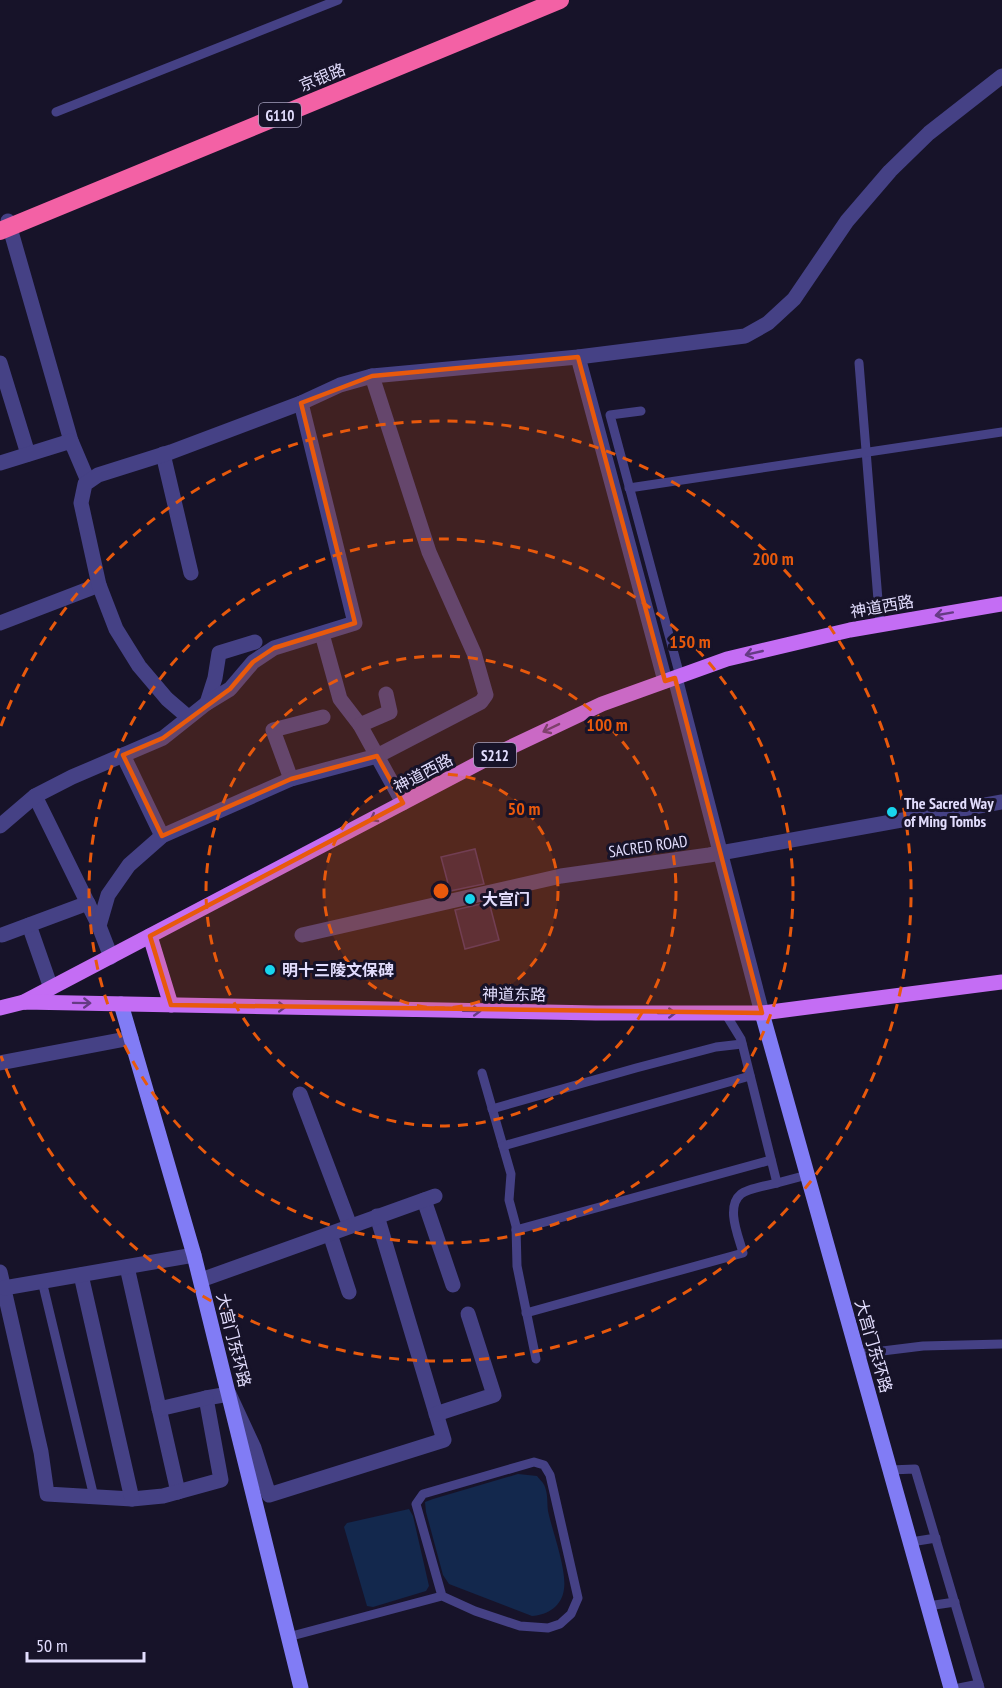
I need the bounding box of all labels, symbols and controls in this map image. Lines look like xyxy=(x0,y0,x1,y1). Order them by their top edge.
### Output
street label: 京银路 xyxy=(296,59,348,95)
road number: G110 xyxy=(259,103,301,127)
text: 200 m xyxy=(752,547,794,570)
street label: 神道西路 xyxy=(849,591,915,621)
one-way arrow xyxy=(935,608,955,619)
text: 150 m xyxy=(669,630,711,653)
one-way arrow xyxy=(744,648,763,660)
text: 100 m xyxy=(586,713,628,736)
one-way arrow xyxy=(543,723,561,734)
road number: S212 xyxy=(474,743,516,767)
street label: 神道西路 xyxy=(390,749,456,797)
place label: The Sacred Way of Ming Tombs xyxy=(904,793,994,831)
text: 50 m xyxy=(508,797,540,820)
marker: The Sacred Way of Ming Tombs xyxy=(885,805,899,819)
one-way arrow xyxy=(369,811,387,823)
street label: SACRED ROAD xyxy=(607,831,689,861)
centre of rings xyxy=(431,881,451,901)
place label: 大宫门 xyxy=(482,889,530,909)
marker: 大宫门 xyxy=(463,892,477,906)
place label: 明十三陵文保碑 xyxy=(282,960,394,980)
marker: 明十三陵文保碑 xyxy=(263,963,277,977)
street label: 神道东路 xyxy=(482,983,546,1005)
one-way arrow xyxy=(72,997,92,1009)
one-way arrow xyxy=(267,1001,287,1013)
one-way arrow xyxy=(462,1005,482,1017)
one-way arrow xyxy=(657,1007,677,1019)
street label: 大宫门东环路 xyxy=(213,1291,255,1389)
street label: 大宫门东环路 xyxy=(851,1297,897,1395)
scale bar xyxy=(27,1625,144,1663)
text: 50 m xyxy=(36,1634,68,1657)

